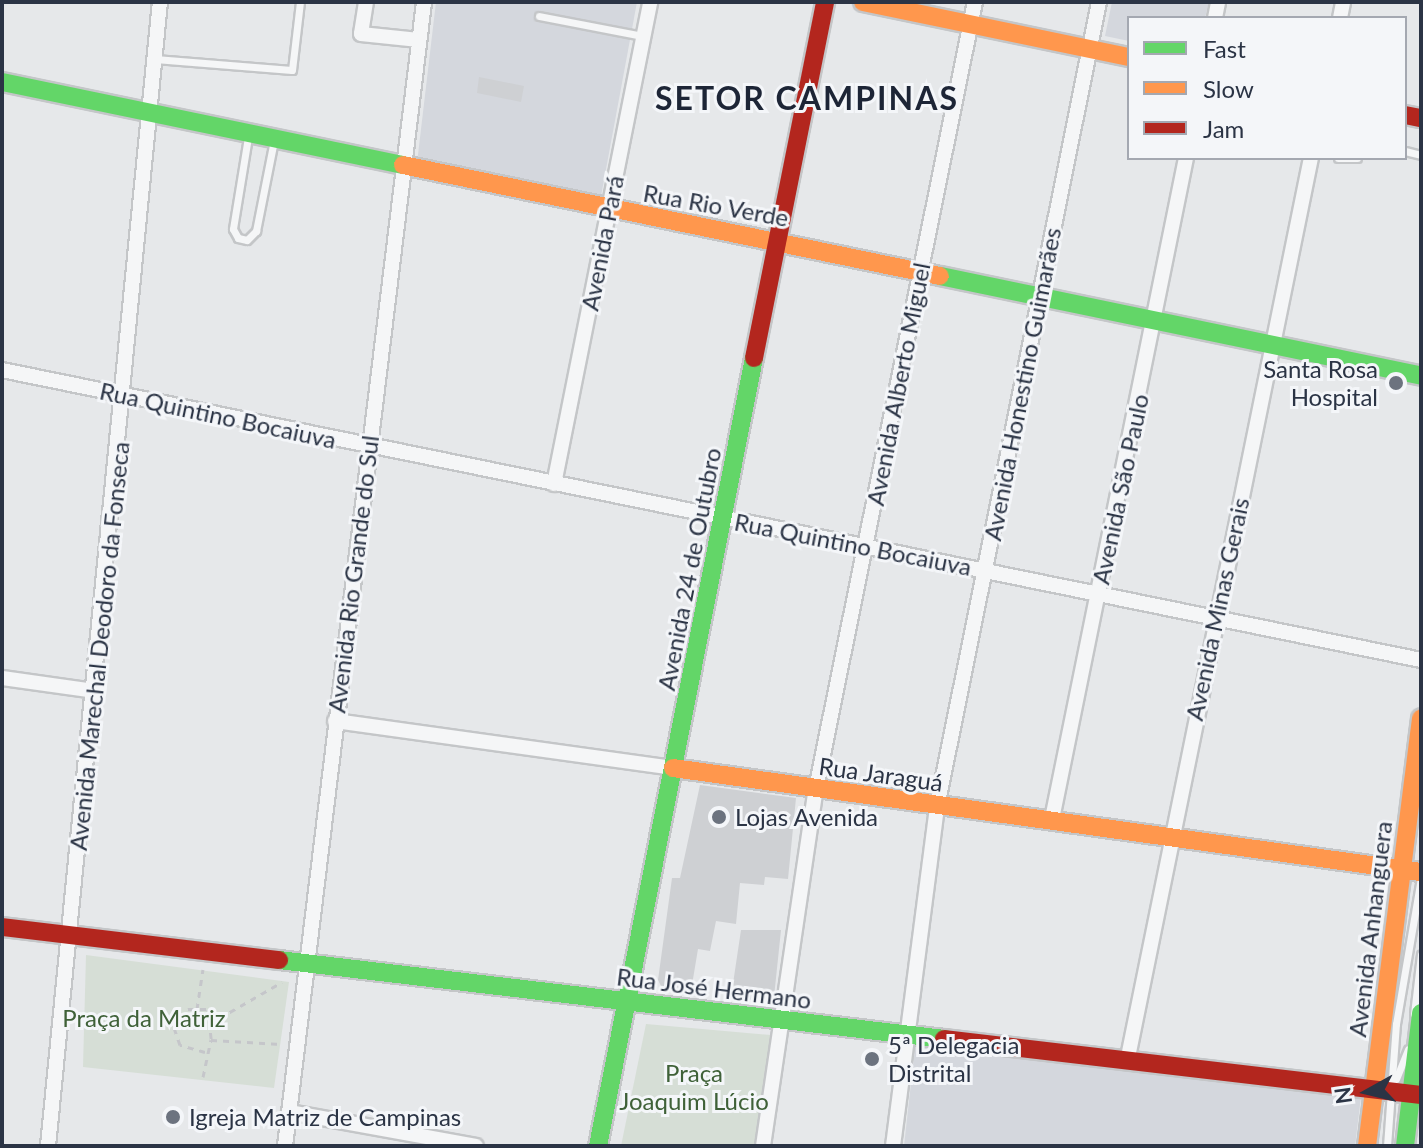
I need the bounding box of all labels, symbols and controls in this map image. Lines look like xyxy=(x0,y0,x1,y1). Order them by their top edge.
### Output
legend xyxy=(1127,16,1407,160)
text: Fast xyxy=(1203,34,1246,63)
text: Slow xyxy=(1203,74,1254,103)
district label: SETOR CAMPINAS xyxy=(655,79,959,117)
text: Jam xyxy=(1203,114,1244,143)
street label: Avenida Pará xyxy=(575,173,629,313)
street label: Rua Rio Verde xyxy=(641,178,791,232)
street label: Avenida Honestino Guimarães xyxy=(977,225,1067,543)
street label: Avenida Alberto Miguel xyxy=(860,260,936,508)
place label: Santa Rosa Hospital xyxy=(1263,355,1378,411)
marker: Santa Rosa Hospital xyxy=(1385,372,1407,394)
street label: Rua Quintino Bocaiuva xyxy=(97,376,339,454)
street label: Avenida São Paulo xyxy=(1086,391,1154,587)
street label: Avenida Rio Grande do Sul xyxy=(322,434,384,714)
street label: Avenida Marechal Deodoro da Fonseca xyxy=(63,440,135,852)
street label: Avenida 24 de Outubro xyxy=(651,445,727,693)
street label: Avenida Minas Gerais xyxy=(1179,495,1255,723)
street label: Rua Quintino Bocaiuva xyxy=(732,507,974,581)
street label: Rua Jaraguá xyxy=(817,751,945,797)
place label: Lojas Avenida xyxy=(735,803,879,831)
marker: Lojas Avenida xyxy=(710,808,728,826)
street label: Avenida Anhanguera xyxy=(1342,819,1398,1039)
street label: Rua José Hermano xyxy=(615,962,813,1014)
park label: Praça da Matriz xyxy=(62,1004,226,1032)
place label: 5ª Delegacia Distrital xyxy=(888,1031,1020,1087)
marker: 5ª Delegacia Distrital xyxy=(863,1050,881,1068)
north arrow xyxy=(1327,1052,1407,1132)
park label: Praça Joaquim Lúcio xyxy=(619,1059,769,1115)
text: N xyxy=(1328,1085,1357,1106)
place label: Igreja Matriz de Campinas xyxy=(189,1103,461,1131)
marker: Igreja Matriz de Campinas xyxy=(164,1108,182,1126)

